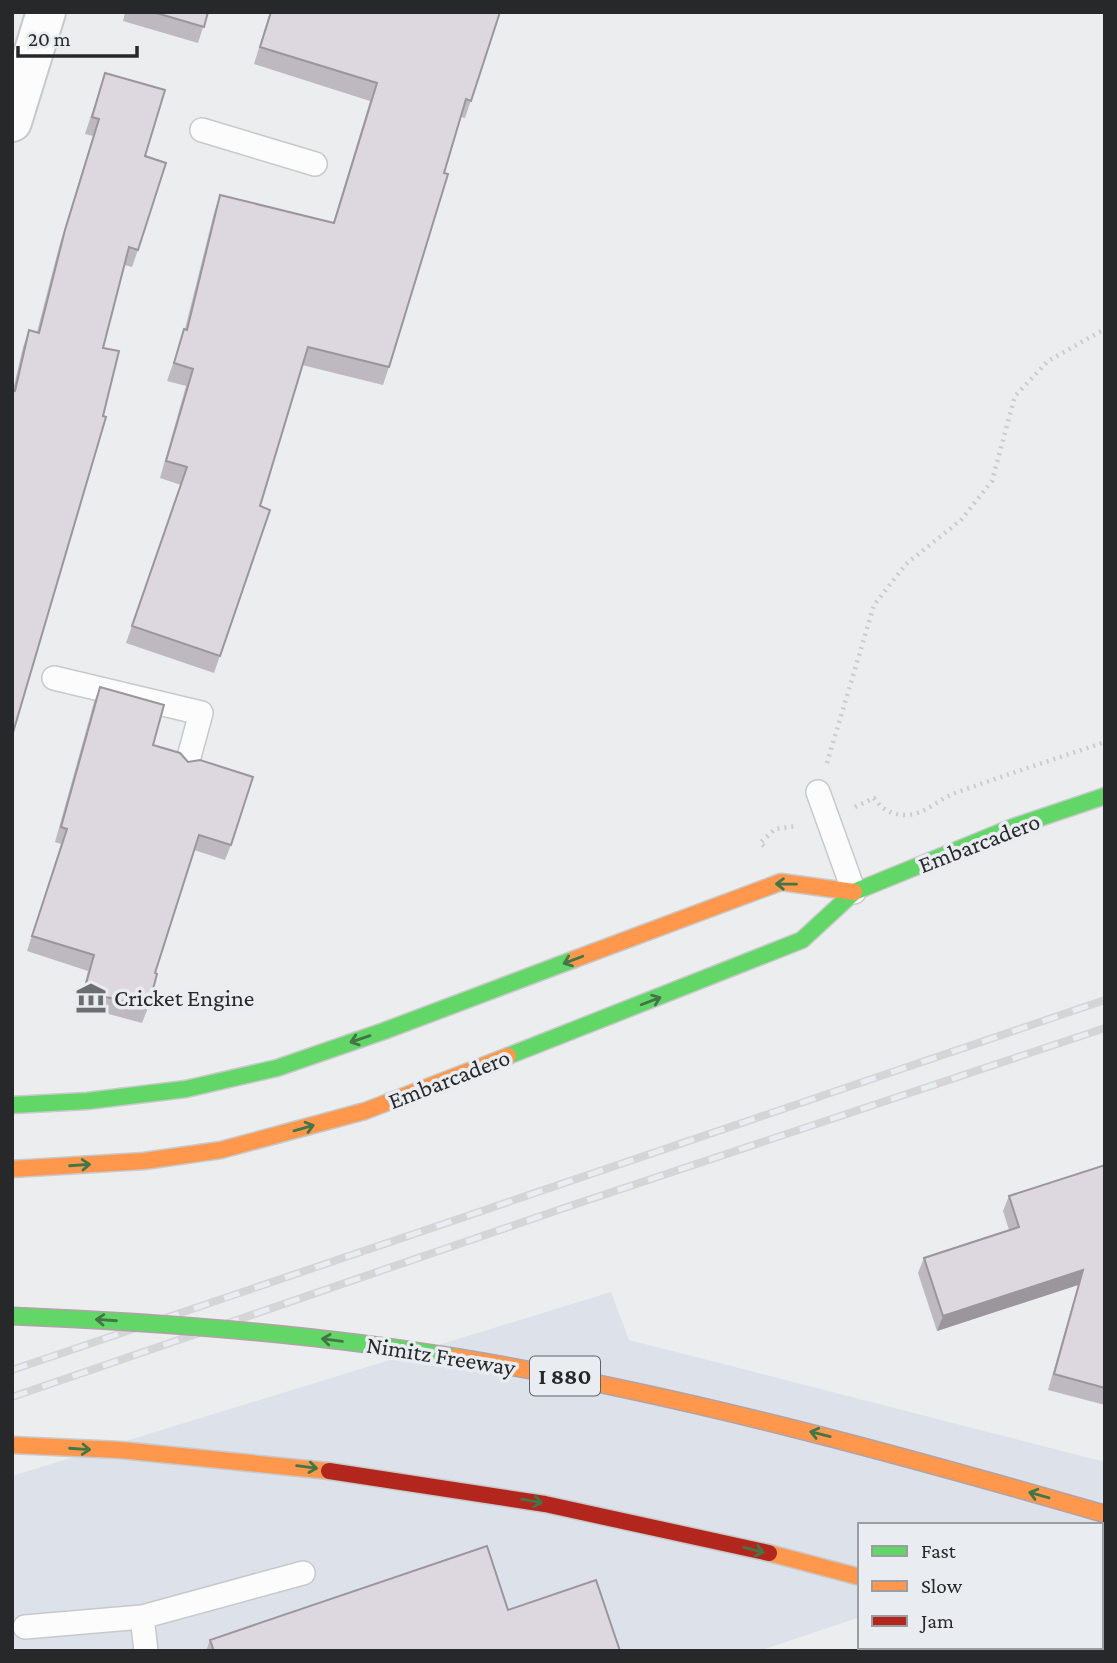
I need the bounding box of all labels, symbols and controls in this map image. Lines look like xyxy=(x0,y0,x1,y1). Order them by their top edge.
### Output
scale bar xyxy=(18,14,136,58)
text: 20 m xyxy=(28,27,71,51)
street label: Embarcadero xyxy=(914,807,1043,878)
one-way arrow xyxy=(775,877,798,891)
one-way arrow xyxy=(563,955,584,967)
museum icon: Cricket Engine xyxy=(74,981,108,1015)
place label: Cricket Engine xyxy=(114,984,254,1011)
one-way arrow xyxy=(640,994,662,1006)
one-way arrow xyxy=(349,1034,371,1046)
street label: Embarcadero xyxy=(384,1043,513,1114)
one-way arrow xyxy=(293,1121,315,1134)
one-way arrow xyxy=(69,1158,91,1171)
one-way arrow xyxy=(95,1313,118,1326)
street label: Nimitz Freeway xyxy=(365,1330,518,1381)
one-way arrow xyxy=(322,1334,344,1347)
road number: I 880 xyxy=(530,1357,600,1396)
one-way arrow xyxy=(809,1427,832,1440)
one-way arrow xyxy=(69,1442,92,1455)
one-way arrow xyxy=(295,1461,318,1474)
one-way arrow xyxy=(1028,1488,1050,1501)
one-way arrow xyxy=(520,1495,543,1508)
legend xyxy=(858,1523,1103,1649)
text: Fast xyxy=(921,1539,957,1563)
one-way arrow xyxy=(742,1544,765,1557)
text: Slow xyxy=(921,1574,963,1598)
text: Jam xyxy=(919,1609,954,1633)

